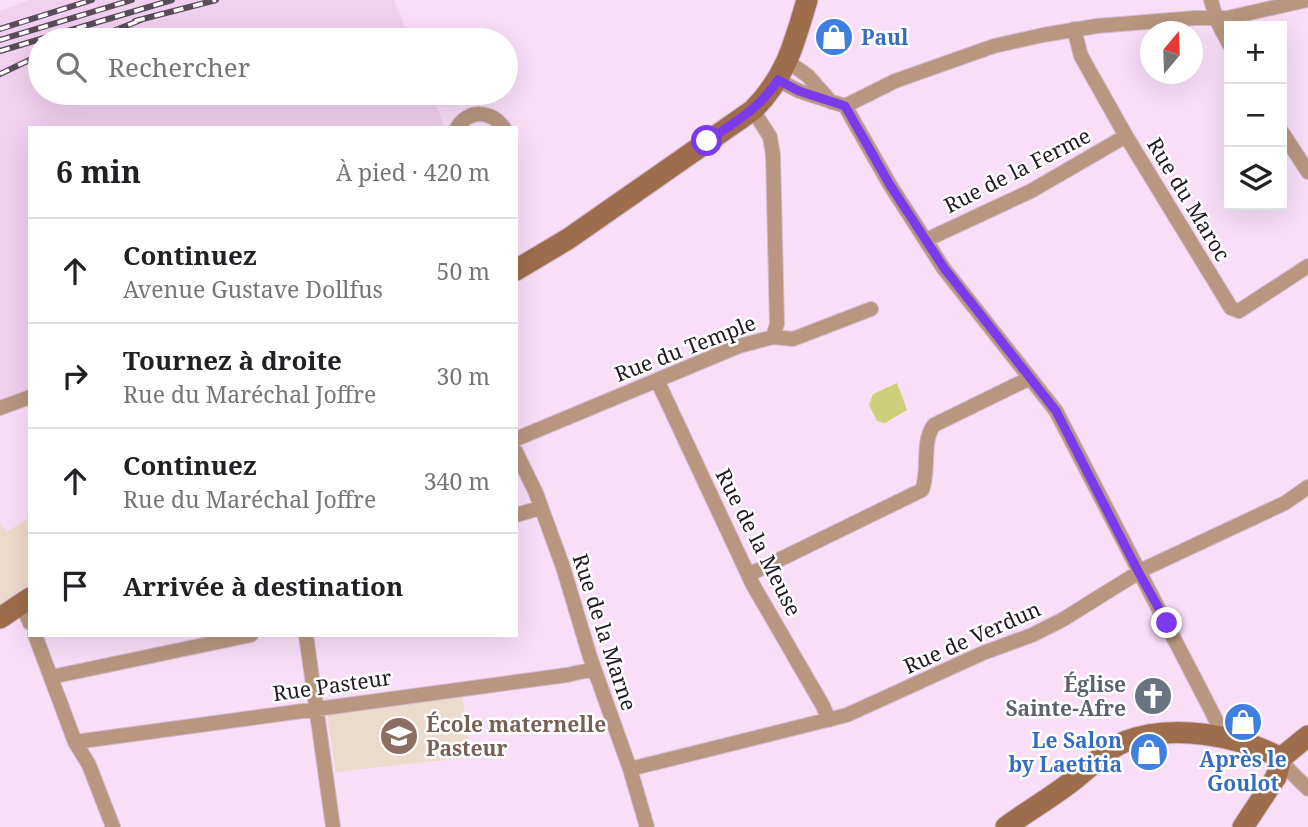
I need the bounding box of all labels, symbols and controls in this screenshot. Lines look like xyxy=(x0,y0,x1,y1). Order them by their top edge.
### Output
shop icon: Paul xyxy=(813,16,855,58)
north arrow xyxy=(1140,21,1203,84)
map controls xyxy=(1224,21,1287,210)
button: + xyxy=(1224,21,1287,84)
place label: Paul xyxy=(861,23,909,51)
search box xyxy=(28,28,518,105)
icon: search xyxy=(52,48,90,86)
text: Rechercher xyxy=(108,49,250,85)
button: − xyxy=(1224,84,1287,147)
street label: Rue de la Ferme xyxy=(939,121,1095,219)
route start xyxy=(691,125,722,156)
street label: Rue du Maroc xyxy=(1141,132,1237,266)
button: layers xyxy=(1224,147,1287,210)
text: 6 min xyxy=(56,151,141,192)
text: À pied · 420 m xyxy=(336,156,490,188)
text: Continuez xyxy=(123,237,257,273)
icon: ahead xyxy=(56,252,94,290)
text: 50 m xyxy=(437,255,490,287)
text: Avenue Gustave Dollfus xyxy=(123,273,383,305)
street label: Rue du Temple xyxy=(610,308,760,388)
text: Tournez à droite xyxy=(123,342,342,378)
icon: right xyxy=(56,357,94,395)
text: 30 m xyxy=(437,360,490,392)
text: Rue du Maréchal Joffre xyxy=(123,378,376,410)
text: Continuez xyxy=(123,447,257,483)
icon: ahead xyxy=(56,462,94,500)
street label: Rue de la Meuse xyxy=(710,463,808,621)
text: 340 m xyxy=(424,465,490,497)
text: Rue du Maréchal Joffre xyxy=(123,483,376,515)
street label: Rue de la Marne xyxy=(566,550,644,714)
icon: arrive xyxy=(56,567,94,605)
text: Arrivée à destination xyxy=(123,568,403,604)
street label: Rue de Verdun xyxy=(899,594,1045,680)
route end xyxy=(1151,607,1182,638)
street label: Rue Pasteur xyxy=(271,663,393,707)
place label: Église Sainte-Afre xyxy=(1005,670,1126,722)
church icon: Église Sainte-Afre xyxy=(1132,675,1174,717)
shop icon: Après le Goulot xyxy=(1222,701,1264,743)
place label: École maternelle Pasteur xyxy=(426,710,606,762)
school or university icon: École maternelle Pasteur xyxy=(378,715,420,757)
place label: Le Salon by Laetitia xyxy=(1008,726,1122,778)
shop icon: Le Salon by Laetitia xyxy=(1128,731,1170,773)
place label: Après le Goulot xyxy=(1199,745,1287,797)

